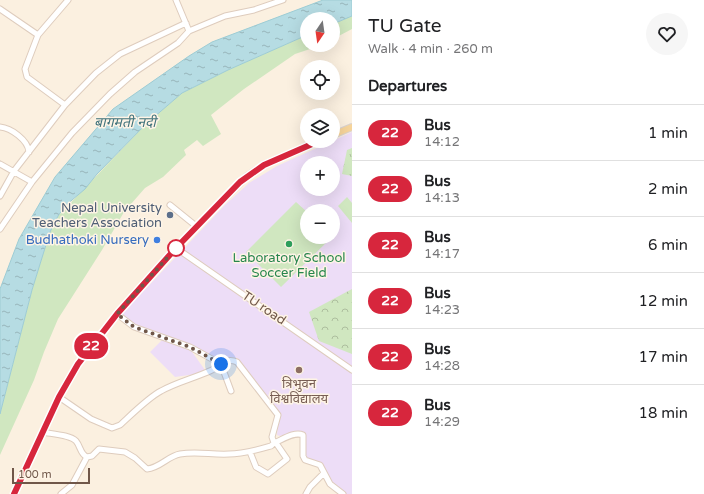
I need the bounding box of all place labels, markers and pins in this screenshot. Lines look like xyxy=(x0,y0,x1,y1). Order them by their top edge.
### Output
place label: Nepal University Teachers Association xyxy=(32,200,162,231)
marker: Nepal University Teachers Association xyxy=(165,210,175,220)
place label: Budhathoki Nursery xyxy=(26,232,149,248)
marker: Budhathoki Nursery xyxy=(152,235,162,245)
unlabelled marker xyxy=(167,239,185,257)
marker: Laboratory School Soccer Field xyxy=(284,239,294,249)
place label: Laboratory School Soccer Field xyxy=(232,250,346,281)
marker: त्रिभुवन विश्वविद्यालय xyxy=(294,365,304,375)
place label: त्रिभुवन विश्वविद्यालय xyxy=(270,376,328,407)

